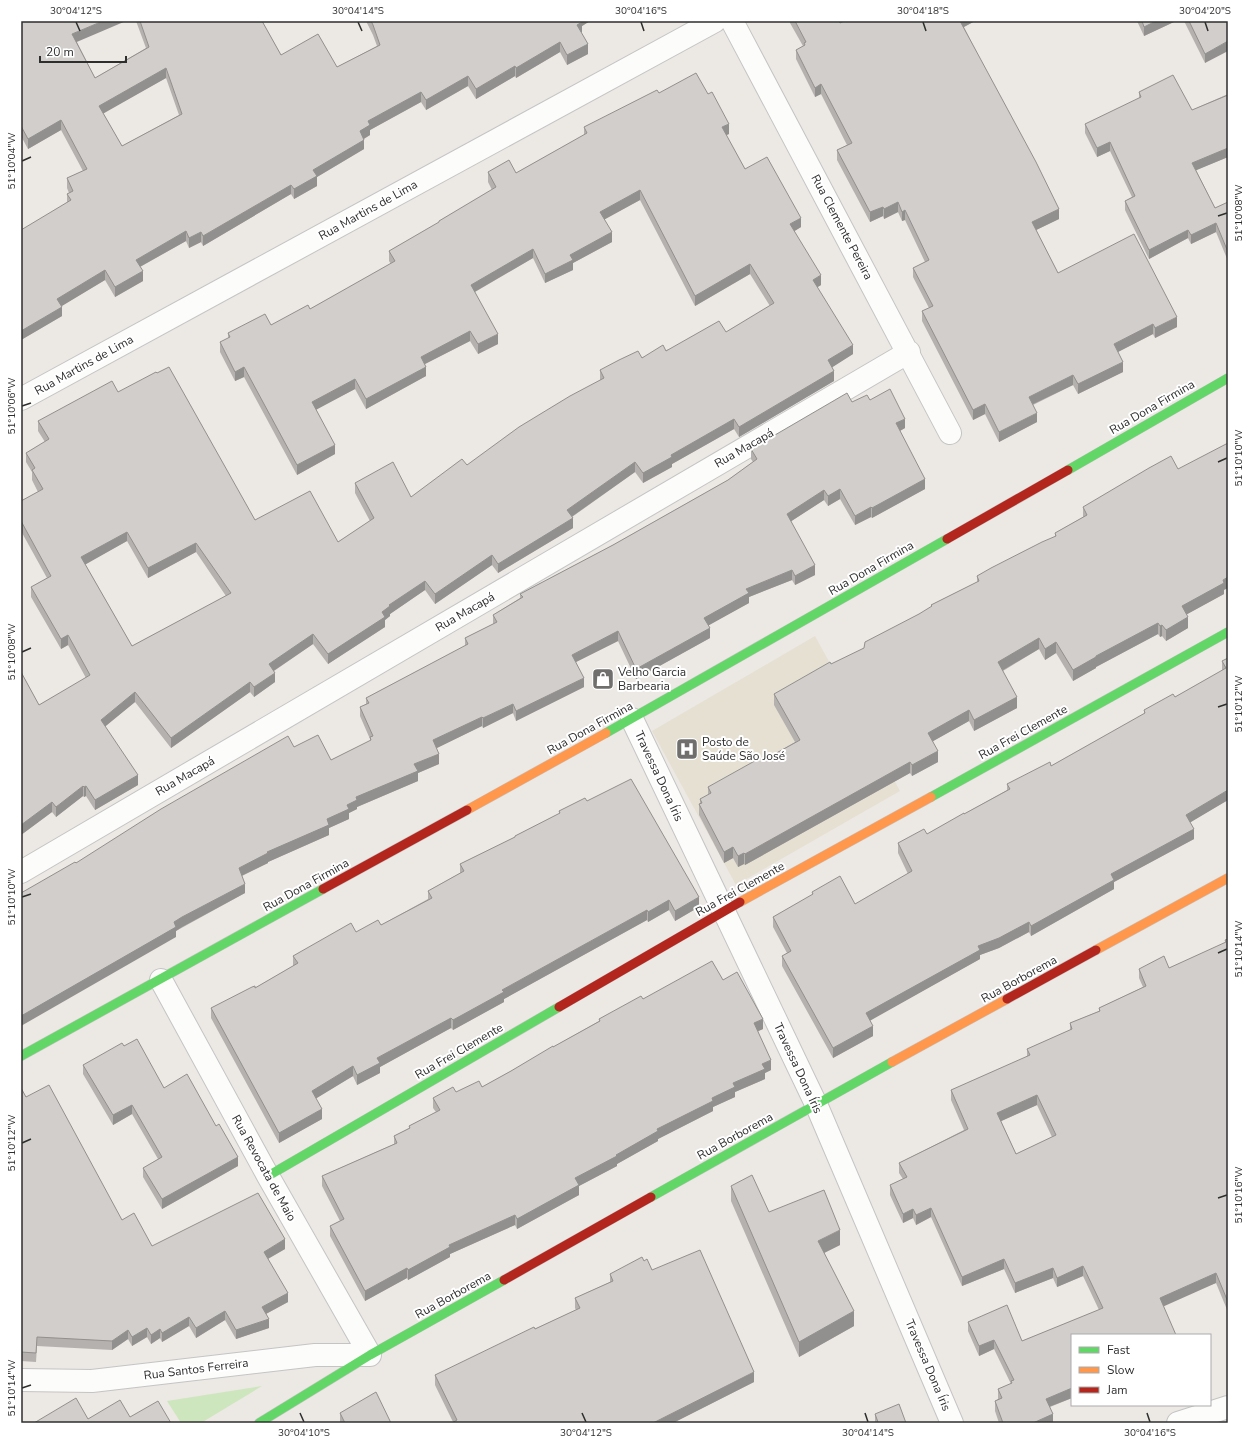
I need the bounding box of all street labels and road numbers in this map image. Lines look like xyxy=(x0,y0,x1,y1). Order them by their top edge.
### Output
street label: Rua Clemente Pereira xyxy=(807,172,877,282)
street label: Rua Martins de Lima xyxy=(316,176,420,244)
street label: Rua Martins de Lima xyxy=(32,331,136,399)
street label: Rua Dona Firmina xyxy=(1106,376,1198,438)
street label: Rua Macapá xyxy=(711,425,777,471)
street label: Rua Dona Firmina xyxy=(825,537,917,599)
street label: Rua Macapá xyxy=(432,589,498,635)
street label: Rua Dona Firmina xyxy=(544,698,636,758)
street label: Rua Frei Clemente xyxy=(976,701,1070,763)
street label: Travessa Dona Íris xyxy=(631,728,687,824)
street label: Rua Macapá xyxy=(152,753,218,799)
street label: Rua Dona Firmina xyxy=(260,855,352,915)
street label: Rua Frei Clemente xyxy=(693,858,787,920)
street label: Rua Borborema xyxy=(978,952,1060,1006)
street label: Rua Frei Clemente xyxy=(412,1019,506,1083)
street label: Travessa Dona Íris xyxy=(770,1020,826,1116)
street label: Rua Borborema xyxy=(694,1109,776,1163)
street label: Rua Revocata de Maio xyxy=(228,1112,300,1224)
street label: Rua Borborema xyxy=(412,1268,494,1322)
street label: Travessa Dona Íris xyxy=(901,1317,955,1413)
street label: Rua Santos Ferreira xyxy=(143,1355,249,1383)

